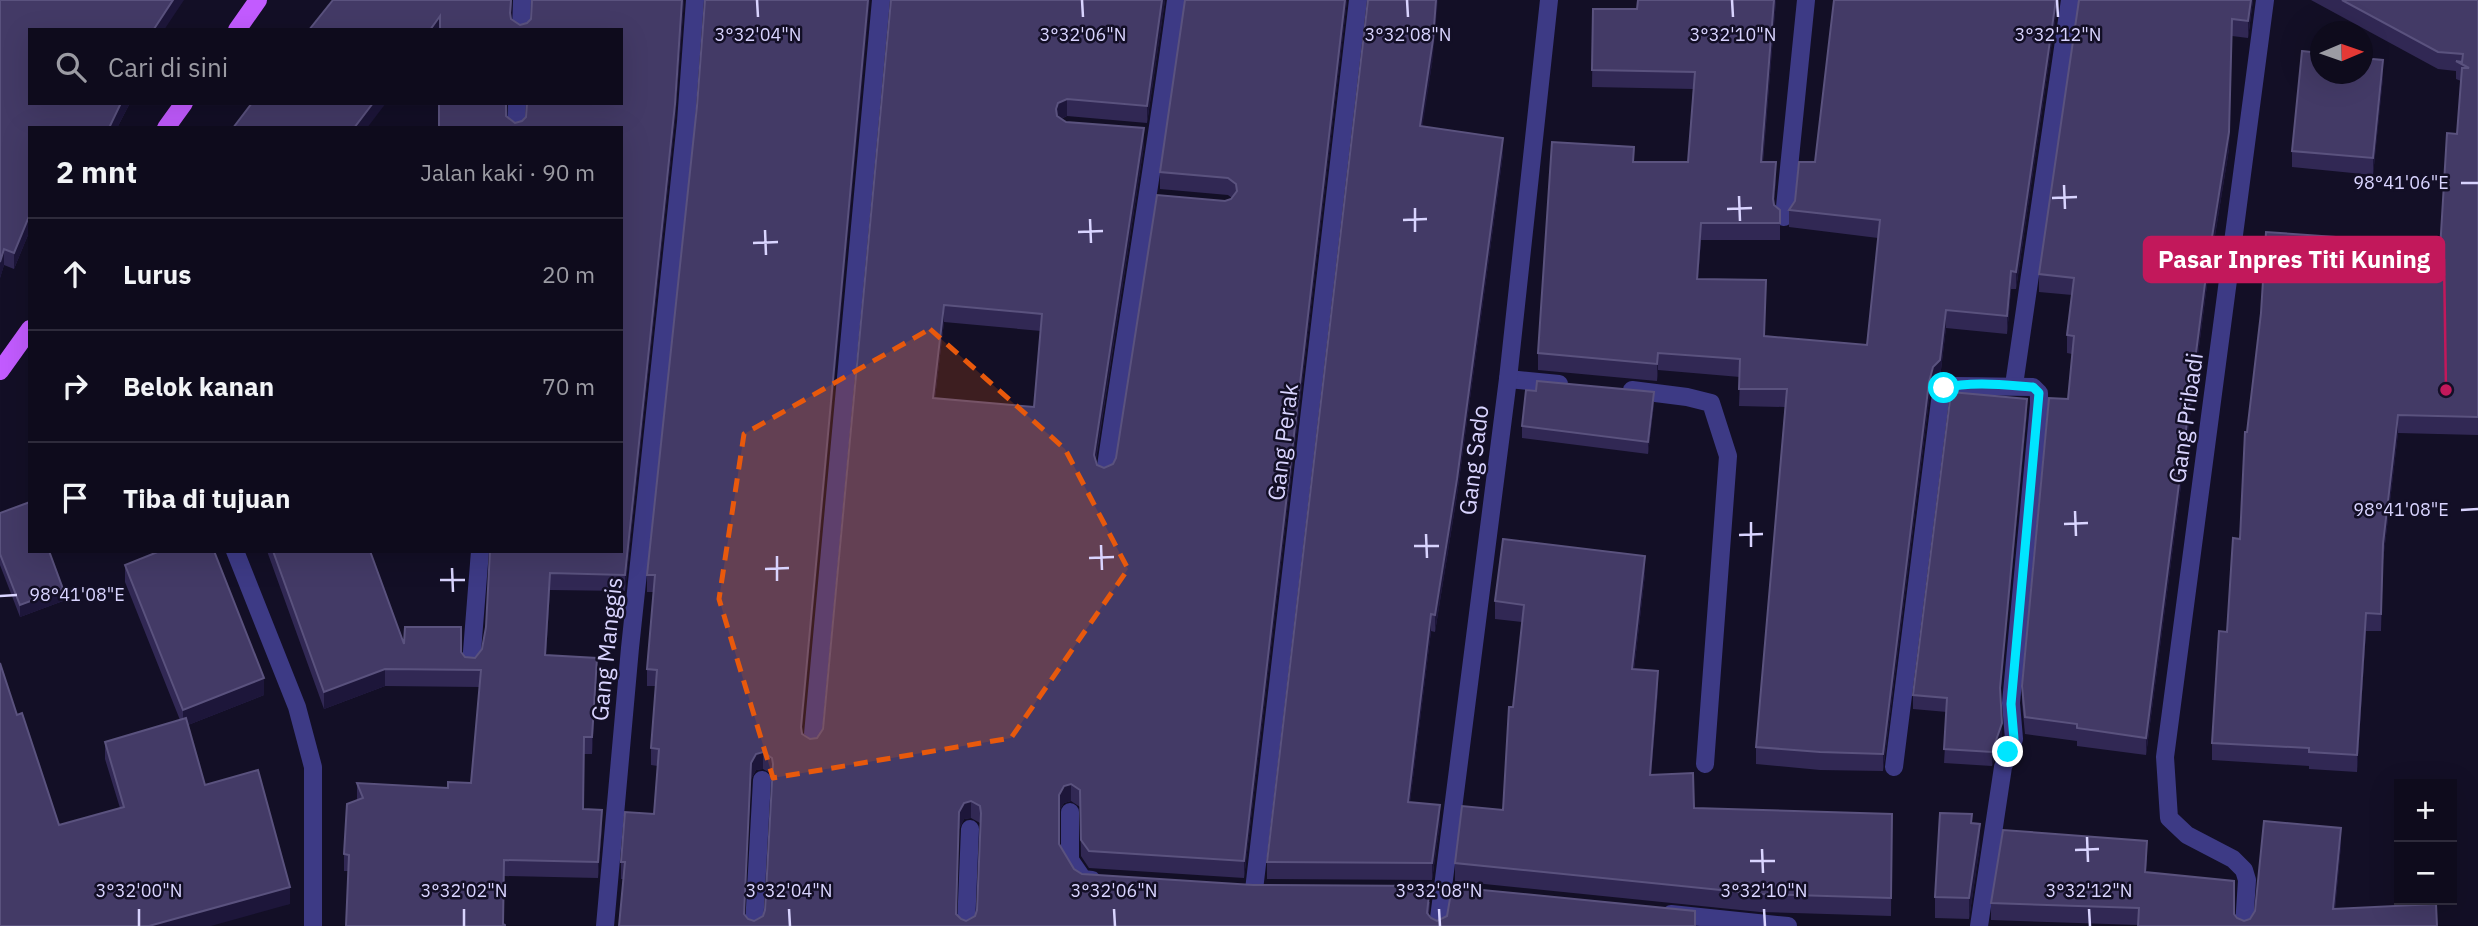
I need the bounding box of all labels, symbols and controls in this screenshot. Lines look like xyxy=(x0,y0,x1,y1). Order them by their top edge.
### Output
north arrow xyxy=(2310,21,2373,84)
text: 3°32'04"N xyxy=(714,23,802,46)
text: 3°32'06"N xyxy=(1039,23,1127,46)
text: 3°32'08"N xyxy=(1364,23,1452,46)
text: 3°32'10"N xyxy=(1689,23,1777,46)
text: 3°32'12"N xyxy=(2014,23,2102,46)
search box xyxy=(28,28,623,105)
icon: search xyxy=(52,48,90,86)
text: Cari di sini xyxy=(108,50,228,84)
text: 2 mnt xyxy=(56,152,137,191)
text: Jalan kaki · 90 m xyxy=(420,157,595,187)
text: 98°41'06"E xyxy=(2353,171,2449,194)
callout: Pasar Inpres Titi Kuning xyxy=(2144,237,2444,282)
text: Pasar Inpres Titi Kuning xyxy=(2158,243,2431,275)
icon: ahead xyxy=(56,255,94,293)
text: Lurus xyxy=(123,257,191,291)
text: 20 m xyxy=(542,259,595,289)
street label: Gang Pribadi xyxy=(2161,351,2209,485)
icon: right xyxy=(56,367,94,405)
text: Belok kanan xyxy=(123,369,274,403)
text: 70 m xyxy=(542,371,595,401)
route start xyxy=(1928,372,1959,403)
street label: Gang Perak xyxy=(1260,382,1304,502)
street label: Gang Sado xyxy=(1451,403,1495,517)
icon: arrive xyxy=(56,479,94,517)
text: Tiba di tujuan xyxy=(123,481,290,515)
text: 98°41'08"E xyxy=(2353,498,2449,521)
street label: Gang Manggis xyxy=(584,576,628,722)
text: 98°41'08"E xyxy=(29,583,125,606)
route end xyxy=(1992,736,2023,767)
map controls xyxy=(2394,779,2457,905)
button: + xyxy=(2394,779,2457,842)
button: − xyxy=(2394,842,2457,905)
text: 3°32'00"N xyxy=(95,879,183,902)
text: 3°32'02"N xyxy=(420,879,508,902)
text: 3°32'04"N xyxy=(745,879,833,902)
text: 3°32'06"N xyxy=(1070,879,1158,902)
text: 3°32'08"N xyxy=(1395,879,1483,902)
text: 3°32'10"N xyxy=(1720,879,1808,902)
text: 3°32'12"N xyxy=(2045,879,2133,902)

